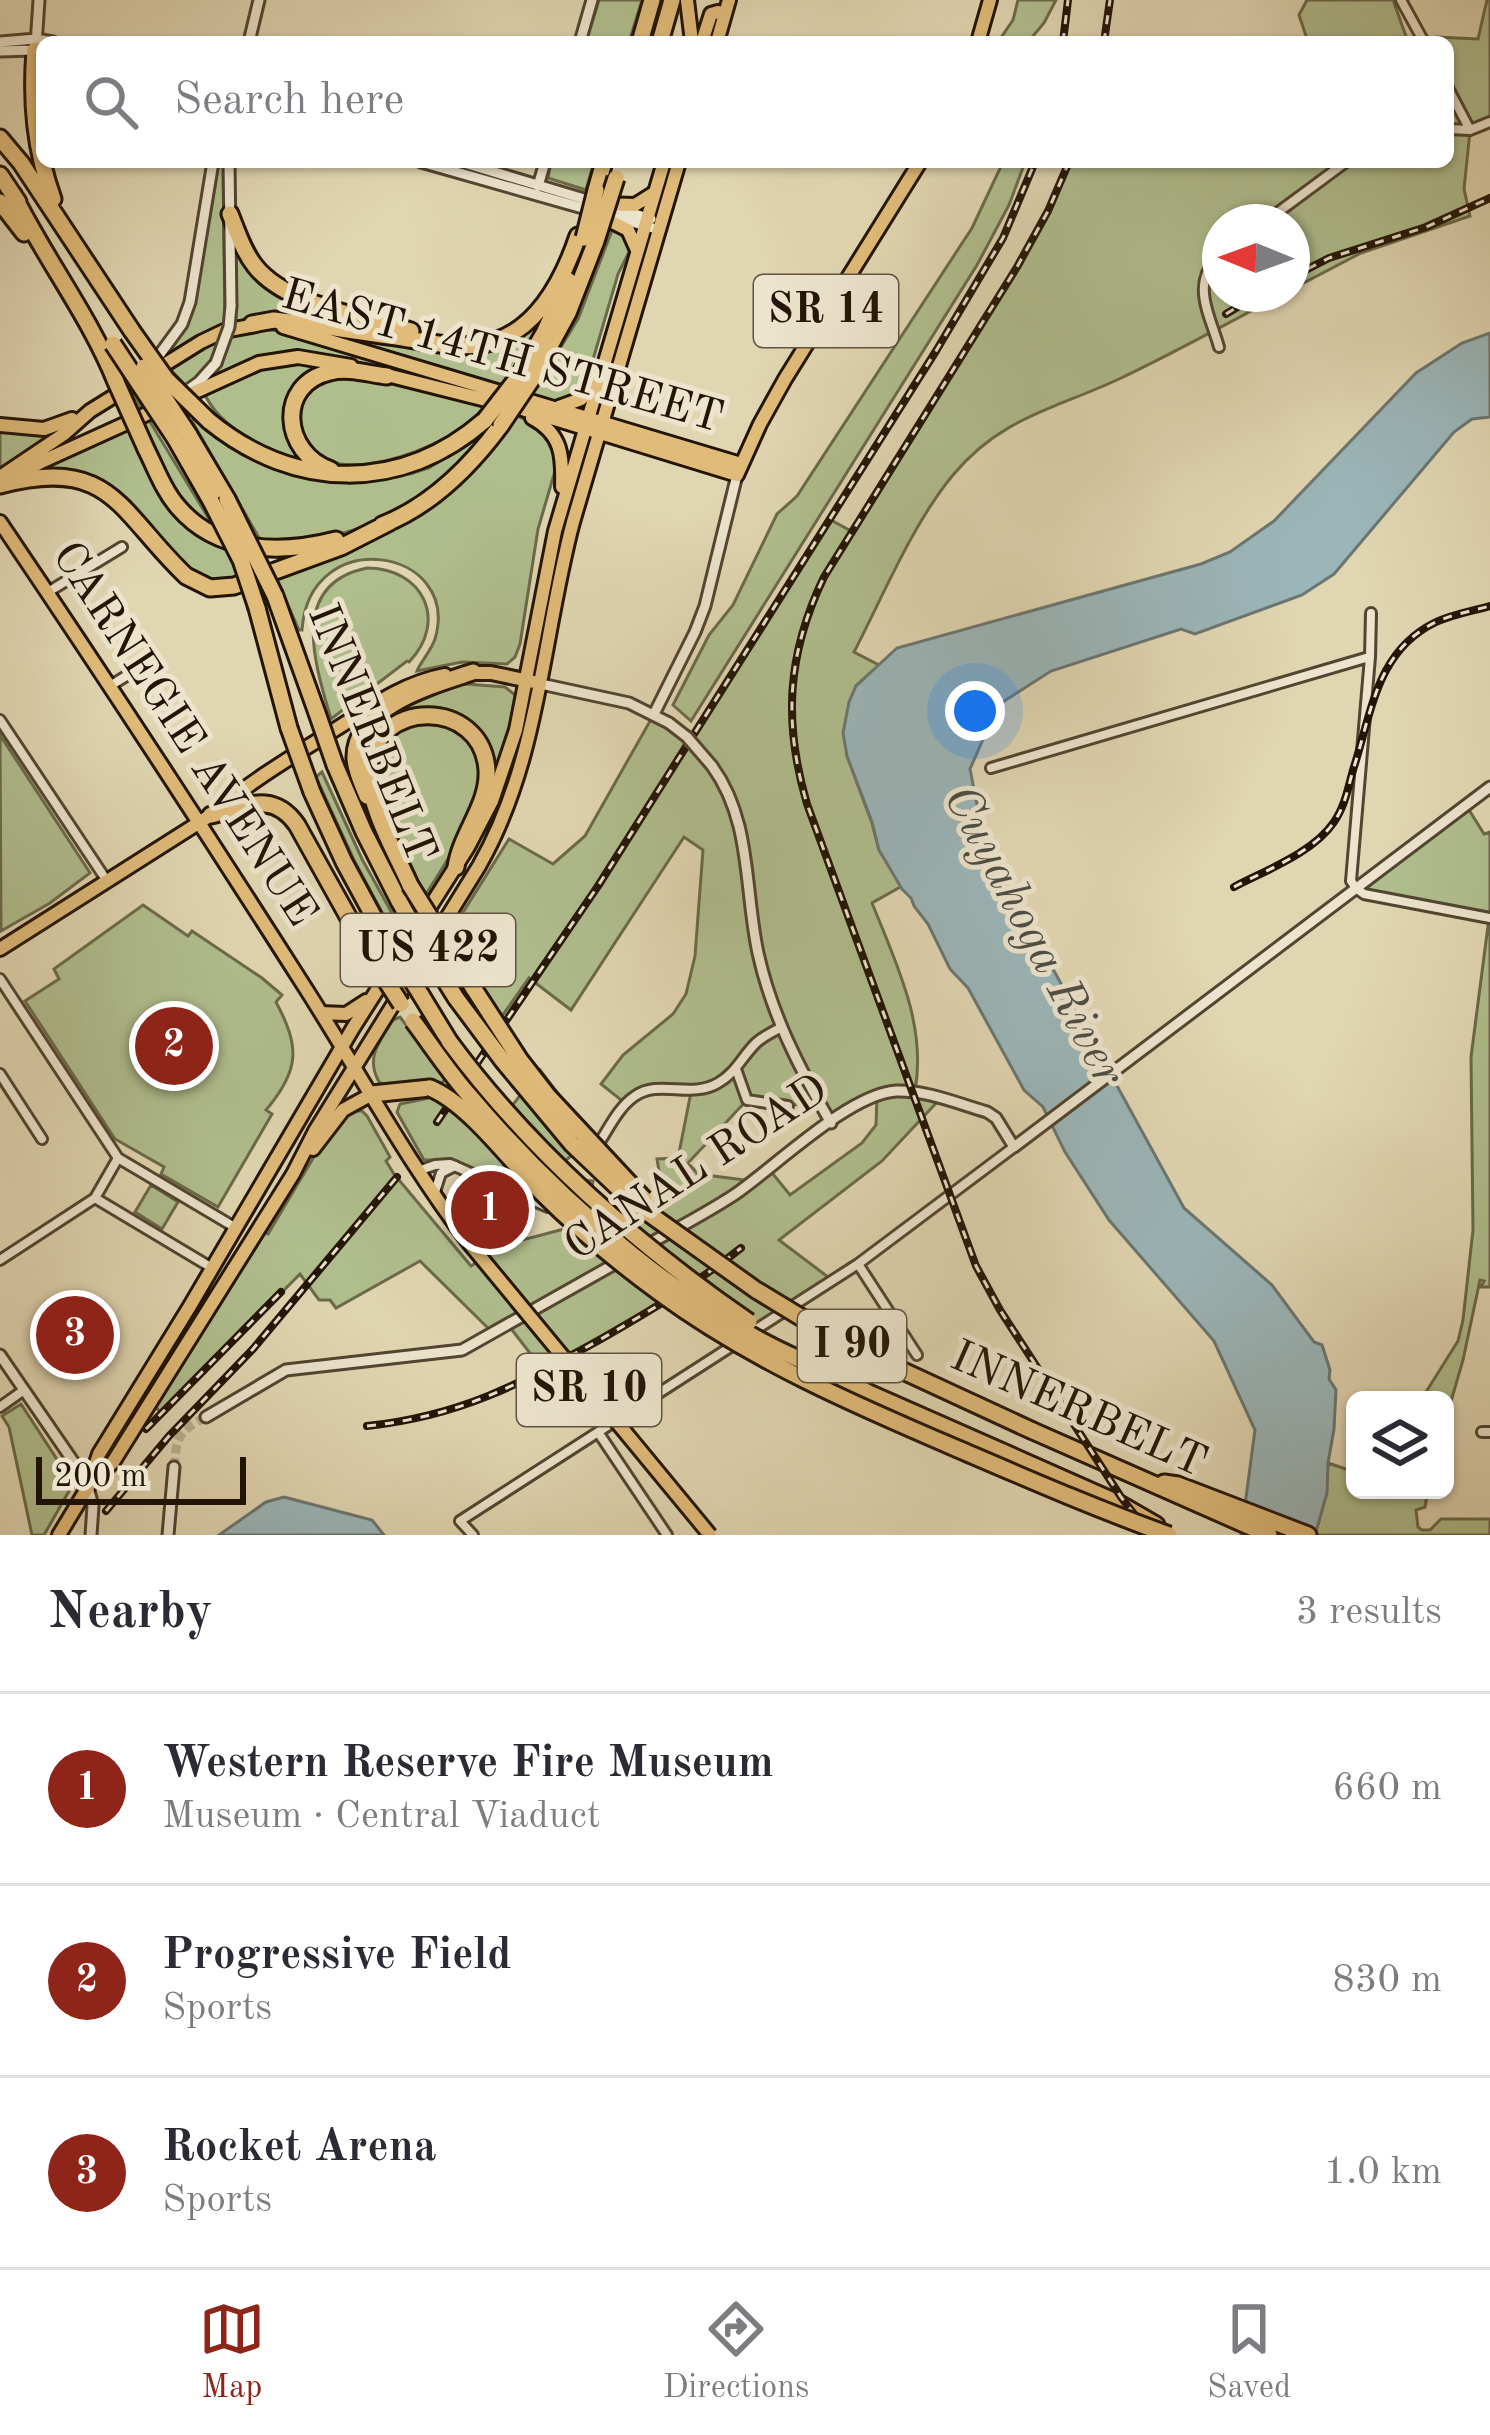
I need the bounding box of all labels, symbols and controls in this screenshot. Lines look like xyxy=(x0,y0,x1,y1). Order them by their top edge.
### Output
search box xyxy=(36,36,1454,168)
icon: search xyxy=(78,69,144,135)
text: Search here xyxy=(174,79,404,124)
north arrow xyxy=(1202,204,1310,312)
street label: EAST 14TH STREET xyxy=(276,273,728,443)
road number: SR 14 xyxy=(754,275,898,347)
street label: CARNEGIE AVENUE xyxy=(42,535,324,935)
street label: INNERBELT xyxy=(298,598,442,870)
your location xyxy=(945,681,1005,741)
water label: Cuyahoga River xyxy=(934,778,1133,1095)
road number: US 422 xyxy=(341,914,515,986)
pin: 2 xyxy=(135,1001,213,1091)
street label: CANAL ROAD xyxy=(558,1068,836,1270)
pin: 1 xyxy=(451,1165,529,1255)
pin: 3 xyxy=(36,1290,114,1380)
road number: I 90 xyxy=(798,1310,906,1382)
street label: INNERBELT xyxy=(943,1335,1213,1487)
road number: SR 10 xyxy=(517,1354,661,1426)
map controls xyxy=(1346,1391,1454,1499)
button: layers xyxy=(1346,1391,1454,1499)
scale bar xyxy=(36,1451,246,1504)
text: 200 m xyxy=(54,1461,147,1494)
text: Nearby xyxy=(48,1588,213,1639)
text: 3 results xyxy=(1296,1593,1442,1632)
text: Western Reserve Fire Museum xyxy=(162,1742,774,1787)
text: 1 xyxy=(76,1769,98,1808)
text: 660 m xyxy=(1332,1769,1442,1808)
text: Museum · Central Viaduct xyxy=(162,1797,600,1836)
text: Progressive Field xyxy=(162,1934,511,1979)
text: 2 xyxy=(76,1961,98,2000)
text: 830 m xyxy=(1332,1961,1442,2000)
text: Sports xyxy=(162,1989,272,2028)
text: Rocket Arena xyxy=(162,2126,437,2171)
text: 3 xyxy=(76,2153,98,2192)
text: 1.0 km xyxy=(1324,2153,1442,2192)
text: Sports xyxy=(162,2181,272,2220)
tab: Map xyxy=(199,2296,265,2409)
tab: Directions xyxy=(663,2296,809,2409)
tab: Saved xyxy=(1207,2296,1291,2409)

